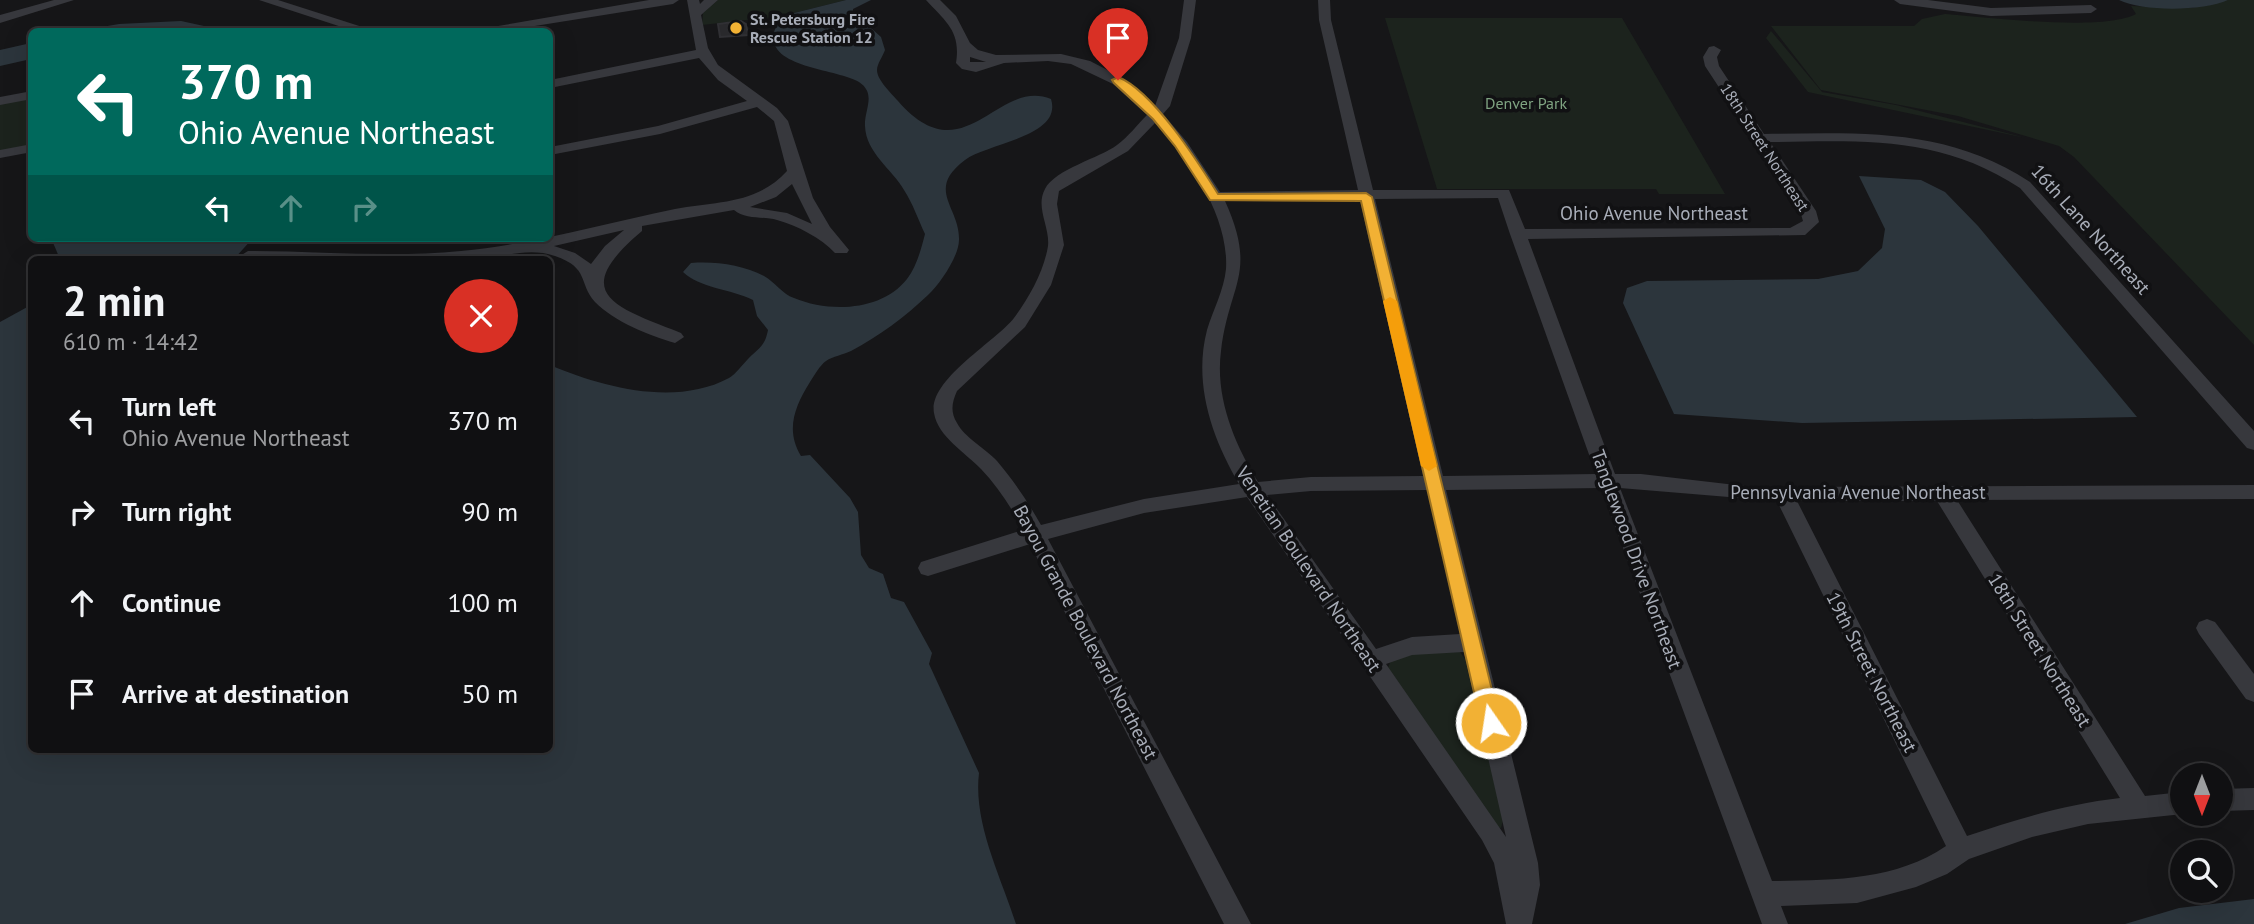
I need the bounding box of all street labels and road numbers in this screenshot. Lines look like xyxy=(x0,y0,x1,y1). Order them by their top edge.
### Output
street label: 18th Street Northeast xyxy=(1716,79,1814,215)
street label: 16th Lane Northeast xyxy=(2026,159,2156,299)
street label: Ohio Avenue Northeast xyxy=(1560,201,1748,225)
street label: Tanglewood Drive Northeast xyxy=(1586,446,1688,672)
street label: Venetian Boulevard Northeast xyxy=(1231,461,1387,677)
street label: Pennsylvania Avenue Northeast xyxy=(1730,480,1986,504)
street label: Bayou Grande Boulevard Northeast xyxy=(1009,501,1164,764)
street label: 18th Street Northeast xyxy=(1983,569,2097,732)
street label: 19th Street Northeast xyxy=(1821,588,1923,757)

